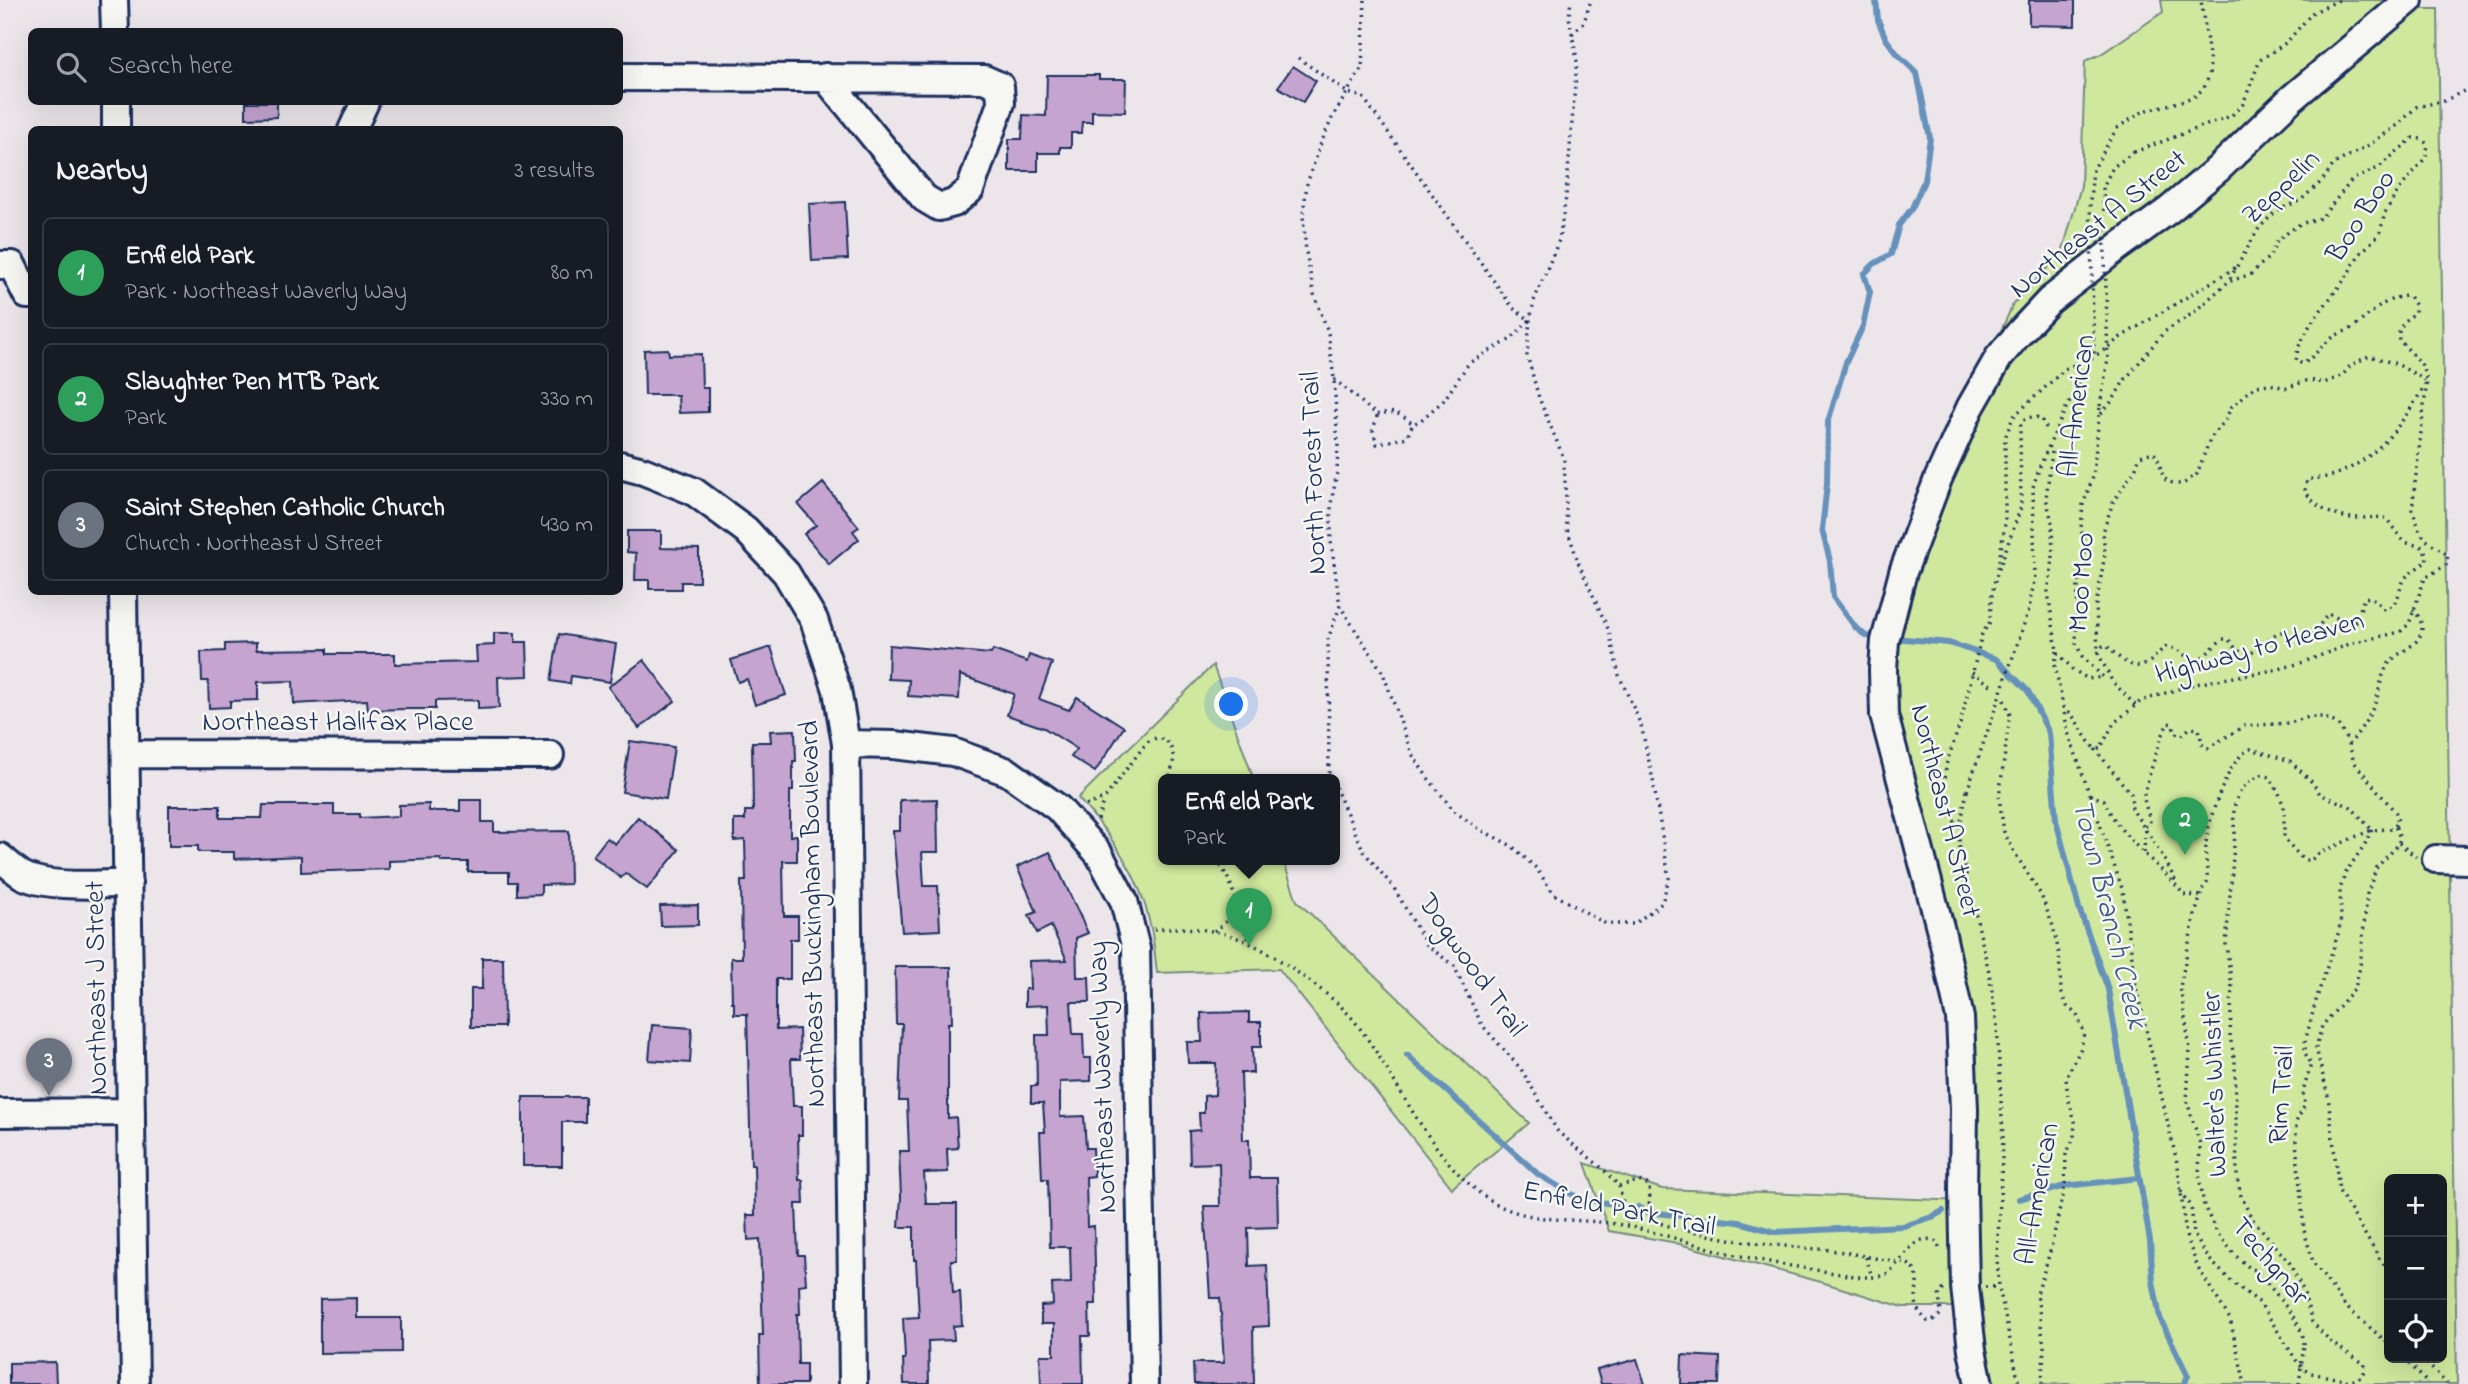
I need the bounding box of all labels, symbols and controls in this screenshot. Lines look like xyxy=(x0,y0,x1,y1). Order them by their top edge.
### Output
search box xyxy=(28,28,623,105)
icon: search xyxy=(52,48,90,86)
text: Search here xyxy=(108,48,233,86)
street label: Northeast A Street xyxy=(2001,140,2197,310)
street label: Zeppelin xyxy=(2233,141,2331,235)
text: Nearby xyxy=(56,150,148,194)
text: 3 results xyxy=(514,155,595,188)
street label: Boo Boo xyxy=(2316,163,2407,272)
text: Enfield Park xyxy=(125,238,254,276)
text: 1 xyxy=(77,257,85,290)
text: 80 m xyxy=(551,257,593,290)
text: Park · Northeast Waverly Way xyxy=(125,276,407,309)
street label: All-American xyxy=(2049,332,2107,480)
text: Slaughter Pen MTB Park xyxy=(125,364,379,402)
street label: North Forest Trail xyxy=(1291,371,1339,575)
text: 2 xyxy=(75,383,87,416)
text: 330 m xyxy=(540,383,593,416)
text: Park xyxy=(125,402,167,435)
text: Saint Stephen Catholic Church xyxy=(125,490,445,528)
text: 3 xyxy=(76,509,86,542)
text: 430 m xyxy=(540,509,593,542)
text: Church · Northeast J Street xyxy=(125,528,382,561)
street label: Moo Moo xyxy=(2059,531,2107,633)
street label: Highway to Heaven xyxy=(2151,601,2369,697)
your location xyxy=(1214,687,1248,721)
street label: Northeast A Street xyxy=(1898,700,1990,922)
street label: Northeast Halifax Place xyxy=(202,703,474,744)
street label: Northeast Buckingham Boulevard xyxy=(790,720,838,1108)
popup xyxy=(1158,774,1340,865)
text: Enfield Park xyxy=(1184,784,1314,822)
water label: Town Branch Creek xyxy=(2058,795,2158,1035)
pin: 2 xyxy=(2162,797,2208,855)
text: Park xyxy=(1184,822,1226,855)
street label: Northeast J Street xyxy=(76,880,120,1096)
street label: Dogwood Trail xyxy=(1406,885,1536,1046)
pin: 1 xyxy=(1226,888,1272,946)
street label: Northeast Waverly Way xyxy=(1079,940,1129,1214)
street label: Walter's Whistler xyxy=(2192,990,2240,1178)
pin: 3 xyxy=(26,1038,72,1096)
street label: Rim Trail xyxy=(2259,1044,2307,1146)
street label: All-American xyxy=(2006,1120,2072,1268)
street label: Enfield Park Trail xyxy=(1519,1171,1719,1249)
map controls xyxy=(2384,1174,2447,1363)
button: + xyxy=(2384,1174,2447,1237)
street label: Techgnar xyxy=(2220,1209,2319,1315)
button: − xyxy=(2384,1237,2447,1300)
button: locate xyxy=(2384,1300,2447,1363)

